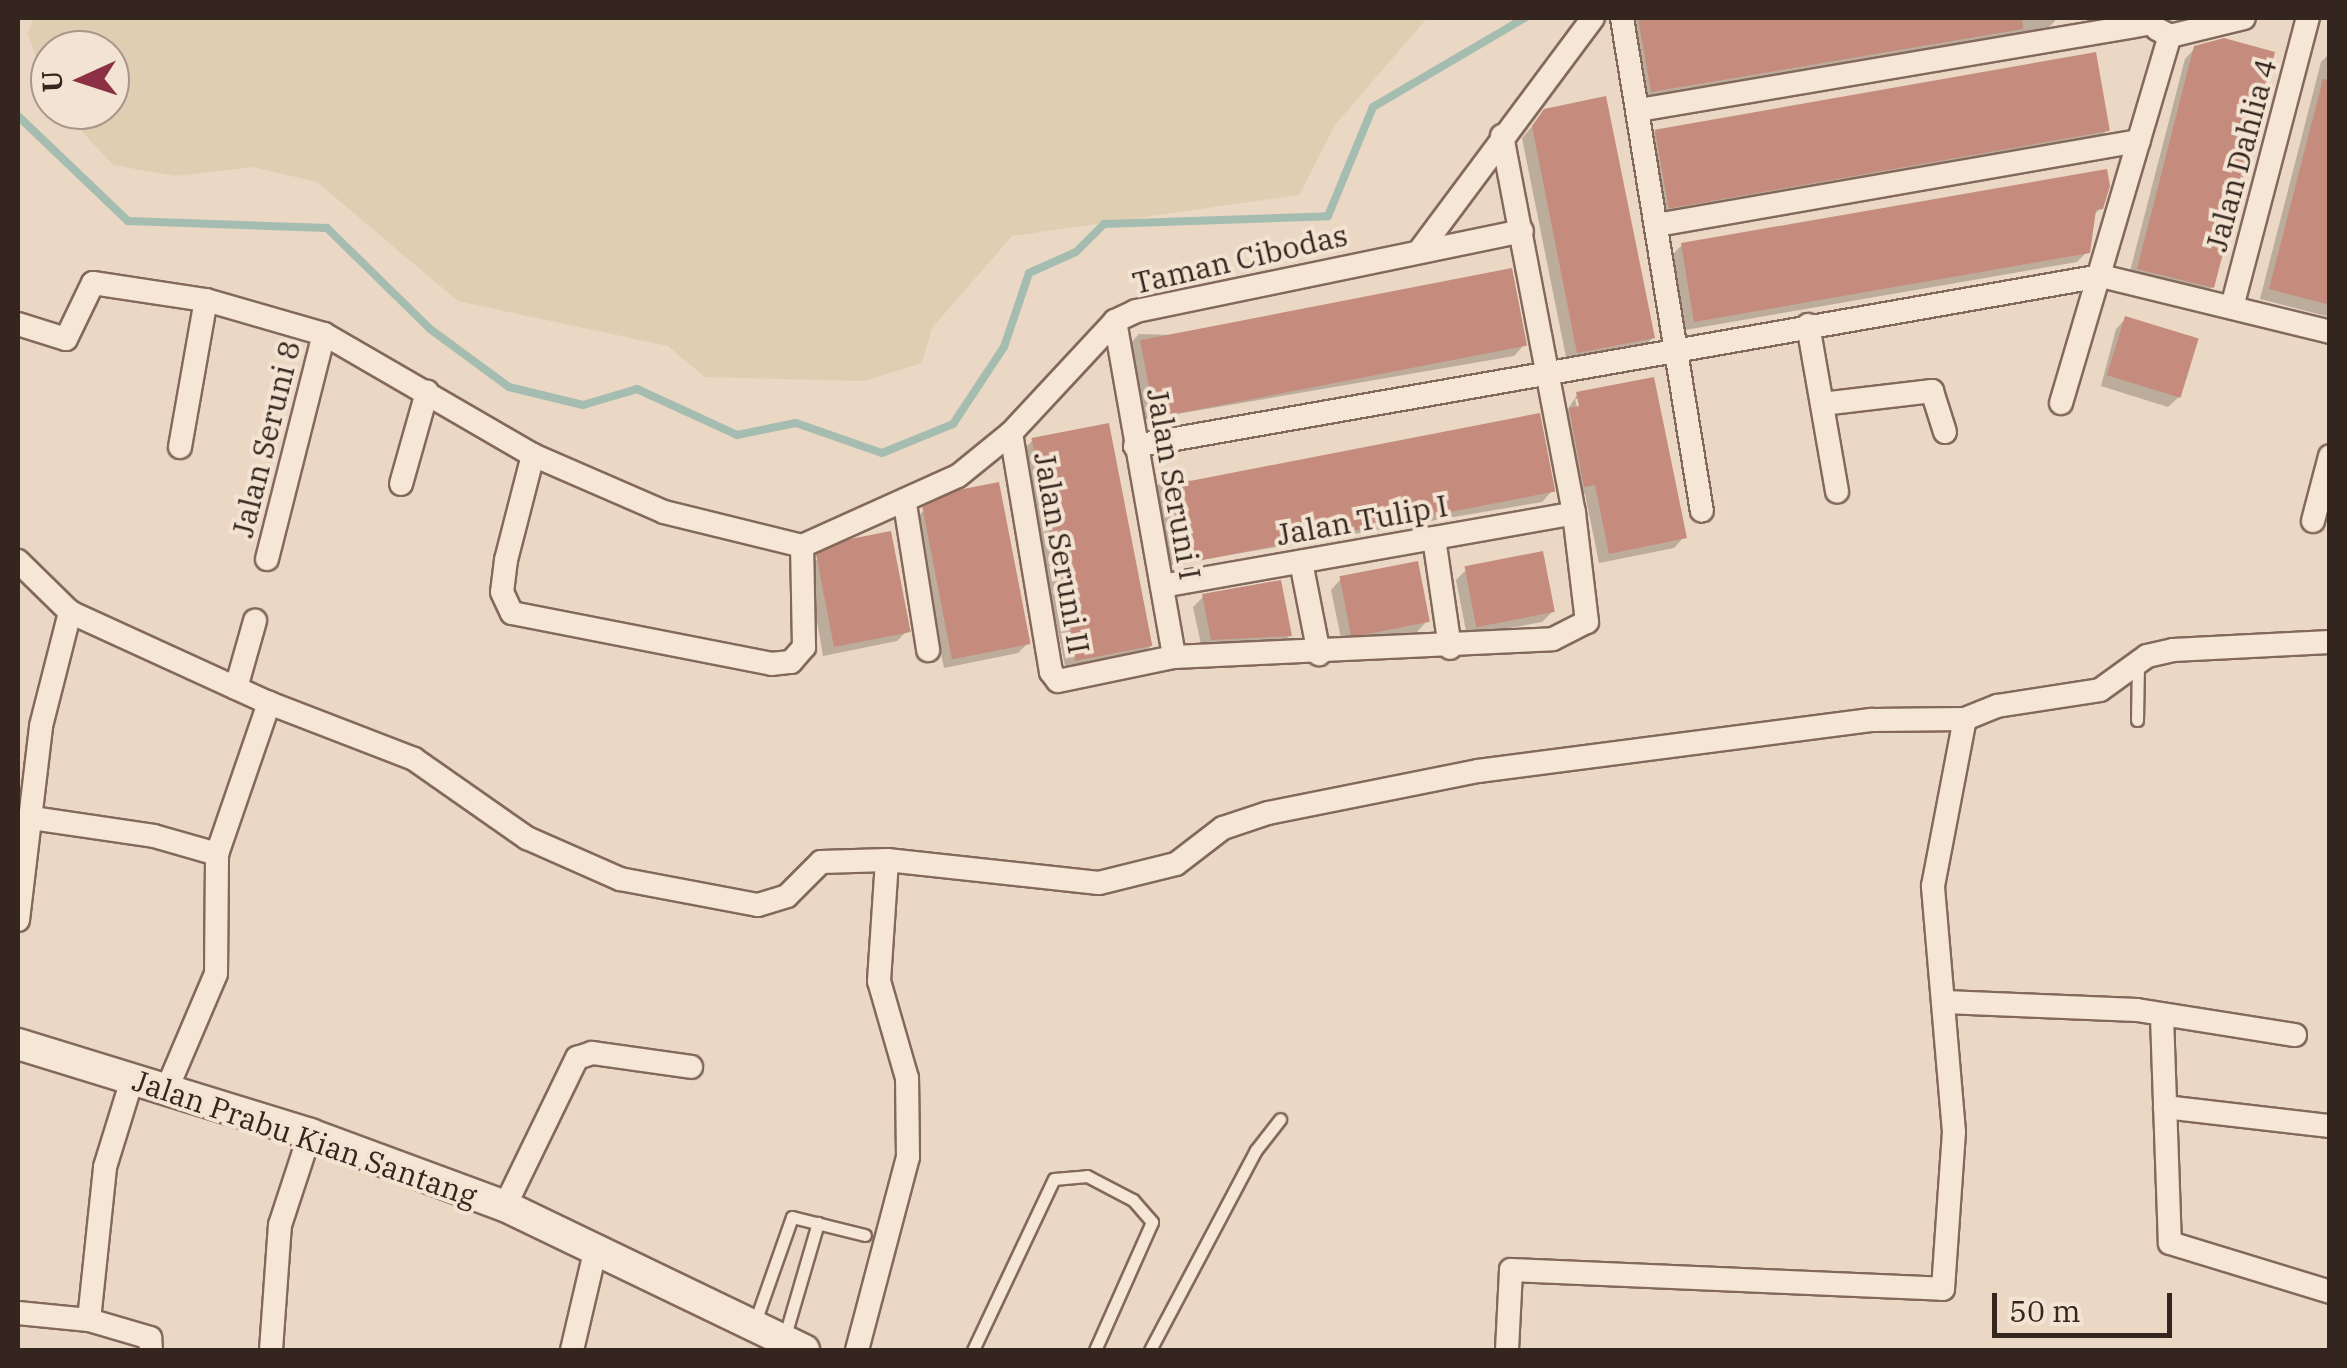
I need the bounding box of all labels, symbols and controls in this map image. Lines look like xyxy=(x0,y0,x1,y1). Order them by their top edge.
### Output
north arrow xyxy=(30,30,130,130)
street label: Jalan Dahlia 4 xyxy=(2198,55,2284,255)
text: U xyxy=(33,70,71,93)
street label: Taman Cibodas xyxy=(1129,217,1351,301)
street label: Jalan Seruni 8 xyxy=(224,337,308,541)
street label: Jalan Seruni I xyxy=(1139,386,1209,582)
street label: Jalan Seruni II xyxy=(1027,449,1097,657)
street label: Jalan Tulip I xyxy=(1274,487,1450,553)
street label: Jalan Prabu Kian Santang xyxy=(128,1062,482,1214)
scale bar xyxy=(1997,1273,2177,1335)
text: 50 m xyxy=(2009,1291,2081,1330)

